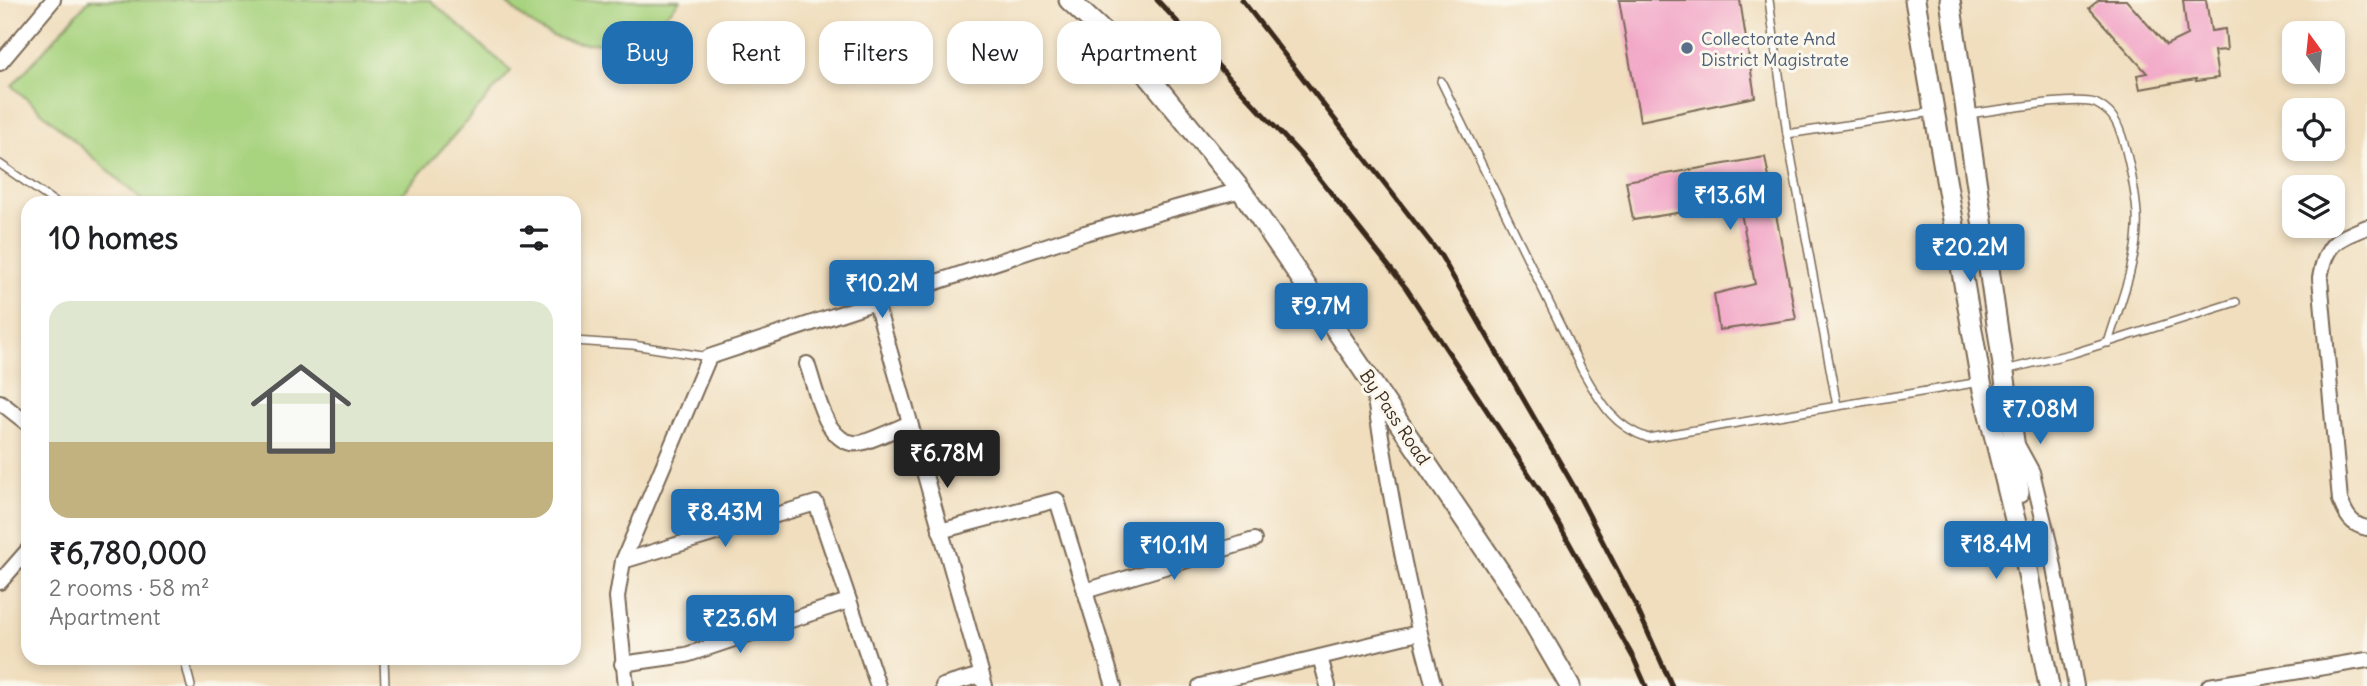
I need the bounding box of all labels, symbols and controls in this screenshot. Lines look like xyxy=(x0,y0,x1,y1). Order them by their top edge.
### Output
chip: Buy xyxy=(602,21,693,84)
chip: Rent xyxy=(707,21,805,84)
chip: Filters xyxy=(819,21,933,84)
chip: New xyxy=(947,21,1043,84)
chip: Apartment xyxy=(1057,21,1221,84)
north arrow xyxy=(2282,21,2345,84)
map controls xyxy=(2282,21,2345,238)
place label: Collectorate And District Magistrate xyxy=(1701,27,1849,71)
marker: Collectorate And District Magistrate xyxy=(1679,40,1695,56)
button: locate xyxy=(2282,98,2345,161)
pin: ₹13.6M xyxy=(1673,173,1787,232)
button: layers xyxy=(2282,175,2345,238)
text: ₹13.6M xyxy=(1694,180,1766,209)
text: 10 homes xyxy=(49,219,178,257)
icon: filters xyxy=(515,219,553,257)
pin: ₹20.2M xyxy=(1913,224,2027,284)
text: ₹20.2M xyxy=(1932,232,2008,261)
pin: ₹10.2M xyxy=(825,260,939,320)
text: ₹10.2M xyxy=(845,268,919,297)
pin: ₹9.7M xyxy=(1272,284,1370,343)
text: ₹9.7M xyxy=(1291,291,1351,320)
icon: home xyxy=(238,346,364,472)
street label: By Pass Road xyxy=(1355,365,1435,469)
pin: ₹7.08M xyxy=(1983,386,2097,446)
text: ₹7.08M xyxy=(2002,394,2078,423)
pin: ₹6.78M xyxy=(890,430,1004,490)
text: ₹6.78M xyxy=(910,438,984,467)
pin: ₹8.43M xyxy=(668,490,782,549)
text: ₹8.43M xyxy=(687,497,763,526)
pin: ₹10.1M xyxy=(1117,522,1231,582)
pin: ₹18.4M xyxy=(1939,522,2053,581)
text: ₹18.4M xyxy=(1960,529,2032,558)
text: ₹10.1M xyxy=(1139,530,1209,559)
text: ₹6,780,000 xyxy=(49,534,207,572)
text: 2 rooms · 58 m² xyxy=(49,573,210,602)
pin: ₹23.6M xyxy=(683,596,797,655)
text: Apartment xyxy=(49,602,161,631)
text: ₹23.6M xyxy=(702,603,778,632)

